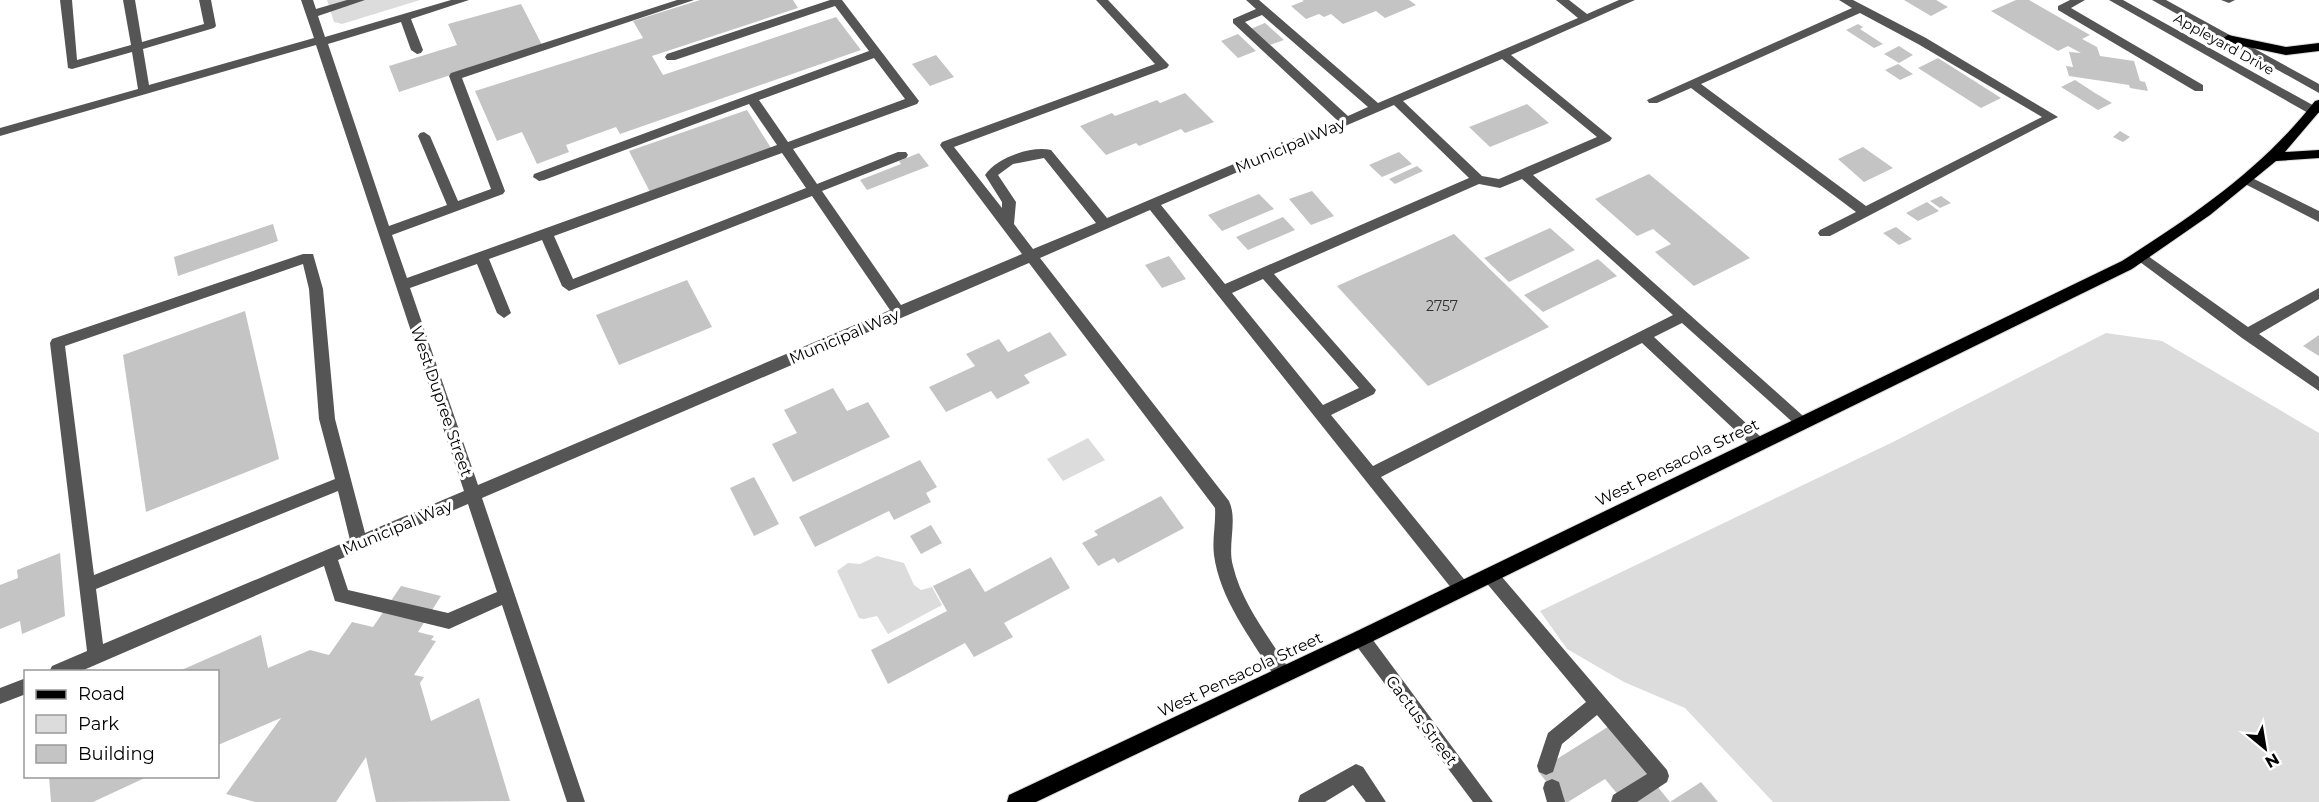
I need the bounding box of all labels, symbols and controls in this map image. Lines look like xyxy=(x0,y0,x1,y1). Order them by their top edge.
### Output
street label: Appleyard Drive xyxy=(2171,9,2277,79)
street label: Municipal Way xyxy=(1232,114,1348,177)
house number: 2757 xyxy=(1426,297,1458,315)
street label: Municipal Way xyxy=(786,305,902,368)
street label: West Dupree Street xyxy=(407,323,476,479)
street label: West Pensacola Street xyxy=(1592,414,1762,510)
street label: Municipal Way xyxy=(339,496,455,559)
street label: West Pensacola Street xyxy=(1155,628,1326,721)
legend xyxy=(24,670,219,778)
street label: Cactus Street xyxy=(1382,672,1462,769)
text: Road xyxy=(78,683,125,705)
text: Park xyxy=(78,713,119,735)
north arrow xyxy=(2235,718,2295,778)
text: Building xyxy=(78,743,155,765)
text: N xyxy=(2262,749,2283,772)

